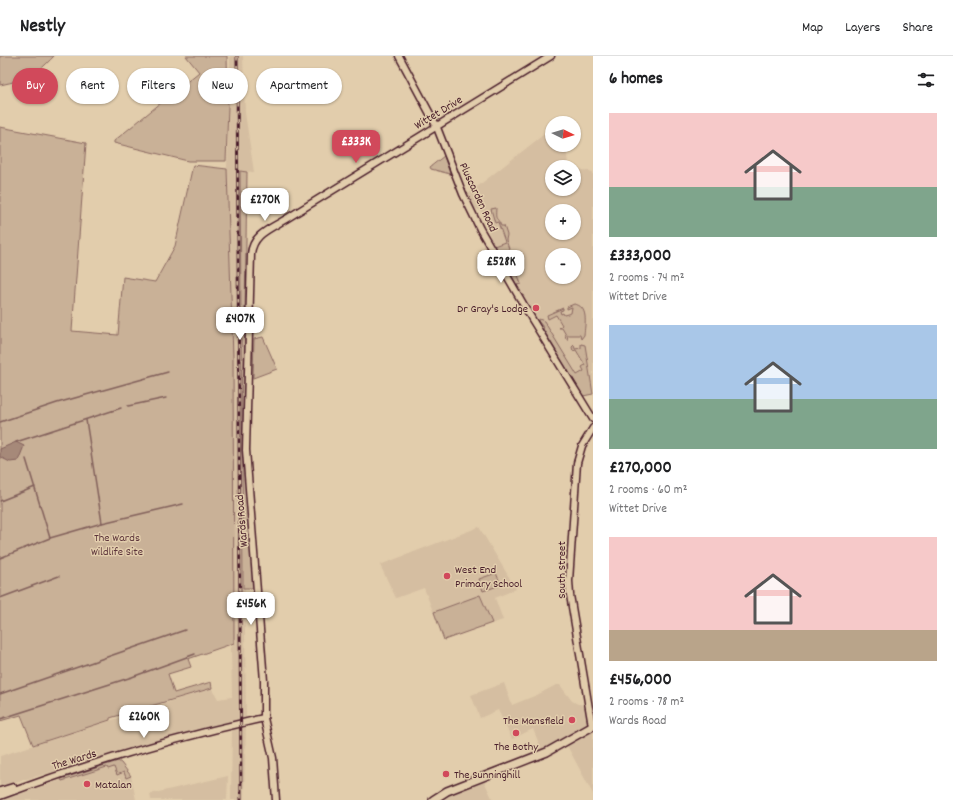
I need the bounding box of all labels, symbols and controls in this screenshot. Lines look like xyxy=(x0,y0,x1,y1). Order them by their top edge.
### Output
text: Nestly xyxy=(20,14,65,41)
text: Map xyxy=(802,18,823,38)
text: Layers xyxy=(845,18,880,38)
text: Share xyxy=(902,18,933,38)
chip: Buy xyxy=(12,68,58,104)
chip: Rent xyxy=(66,68,119,104)
chip: Filters xyxy=(127,68,190,104)
chip: New xyxy=(198,68,248,104)
chip: Apartment xyxy=(256,68,342,104)
text: 6 homes xyxy=(609,68,663,92)
icon: filters xyxy=(915,69,937,91)
street label: Wittet Drive xyxy=(411,92,466,134)
north arrow xyxy=(545,116,581,152)
map controls xyxy=(545,116,581,284)
pin: £333K xyxy=(328,130,384,164)
text: £333K xyxy=(341,133,371,152)
icon: home xyxy=(737,139,809,211)
street label: Pluscarden Road xyxy=(454,160,501,235)
button: layers xyxy=(545,160,581,196)
pin: £270K xyxy=(237,188,293,222)
text: £270K xyxy=(250,191,280,210)
button: + xyxy=(545,204,581,240)
text: £333,000 xyxy=(609,245,671,269)
button: − xyxy=(545,248,581,284)
pin: £528K xyxy=(473,250,529,284)
text: £528K xyxy=(486,253,516,272)
text: 2 rooms · 74 m² xyxy=(609,269,684,288)
text: Wittet Drive xyxy=(609,288,667,307)
place label: Dr Gray's Lodge xyxy=(457,301,528,318)
marker: Dr Gray's Lodge xyxy=(531,303,541,313)
pin: £407K xyxy=(212,307,268,341)
text: £407K xyxy=(225,310,255,329)
icon: home xyxy=(737,351,809,423)
text: £270,000 xyxy=(609,457,672,481)
text: 2 rooms · 60 m² xyxy=(609,481,687,500)
street label: Wards Road xyxy=(232,494,253,548)
text: Wittet Drive xyxy=(609,500,667,519)
park label: The Wards Wildlife Site xyxy=(91,530,143,561)
street label: South Street xyxy=(554,541,571,599)
place label: West End Primary School xyxy=(455,562,522,593)
icon: home xyxy=(737,563,809,635)
marker: West End Primary School xyxy=(442,571,452,581)
pin: £456K xyxy=(223,592,279,626)
text: £456K xyxy=(236,595,266,614)
text: £456,000 xyxy=(609,669,672,693)
text: 2 rooms · 78 m² xyxy=(609,693,684,712)
pin: £260K xyxy=(116,705,172,739)
text: £260K xyxy=(128,708,160,727)
text: Wards Road xyxy=(609,712,666,731)
place label: The Mansfield xyxy=(503,713,564,730)
marker: The Mansfield xyxy=(567,715,577,725)
marker: The Bothy xyxy=(511,728,521,738)
place label: The Bothy xyxy=(494,739,539,756)
street label: The Wards xyxy=(50,746,99,775)
place label: The Sunninghill xyxy=(454,767,520,784)
marker: The Sunninghill xyxy=(441,769,451,779)
place label: Matalan xyxy=(95,777,132,794)
marker: Matalan xyxy=(82,779,92,789)

